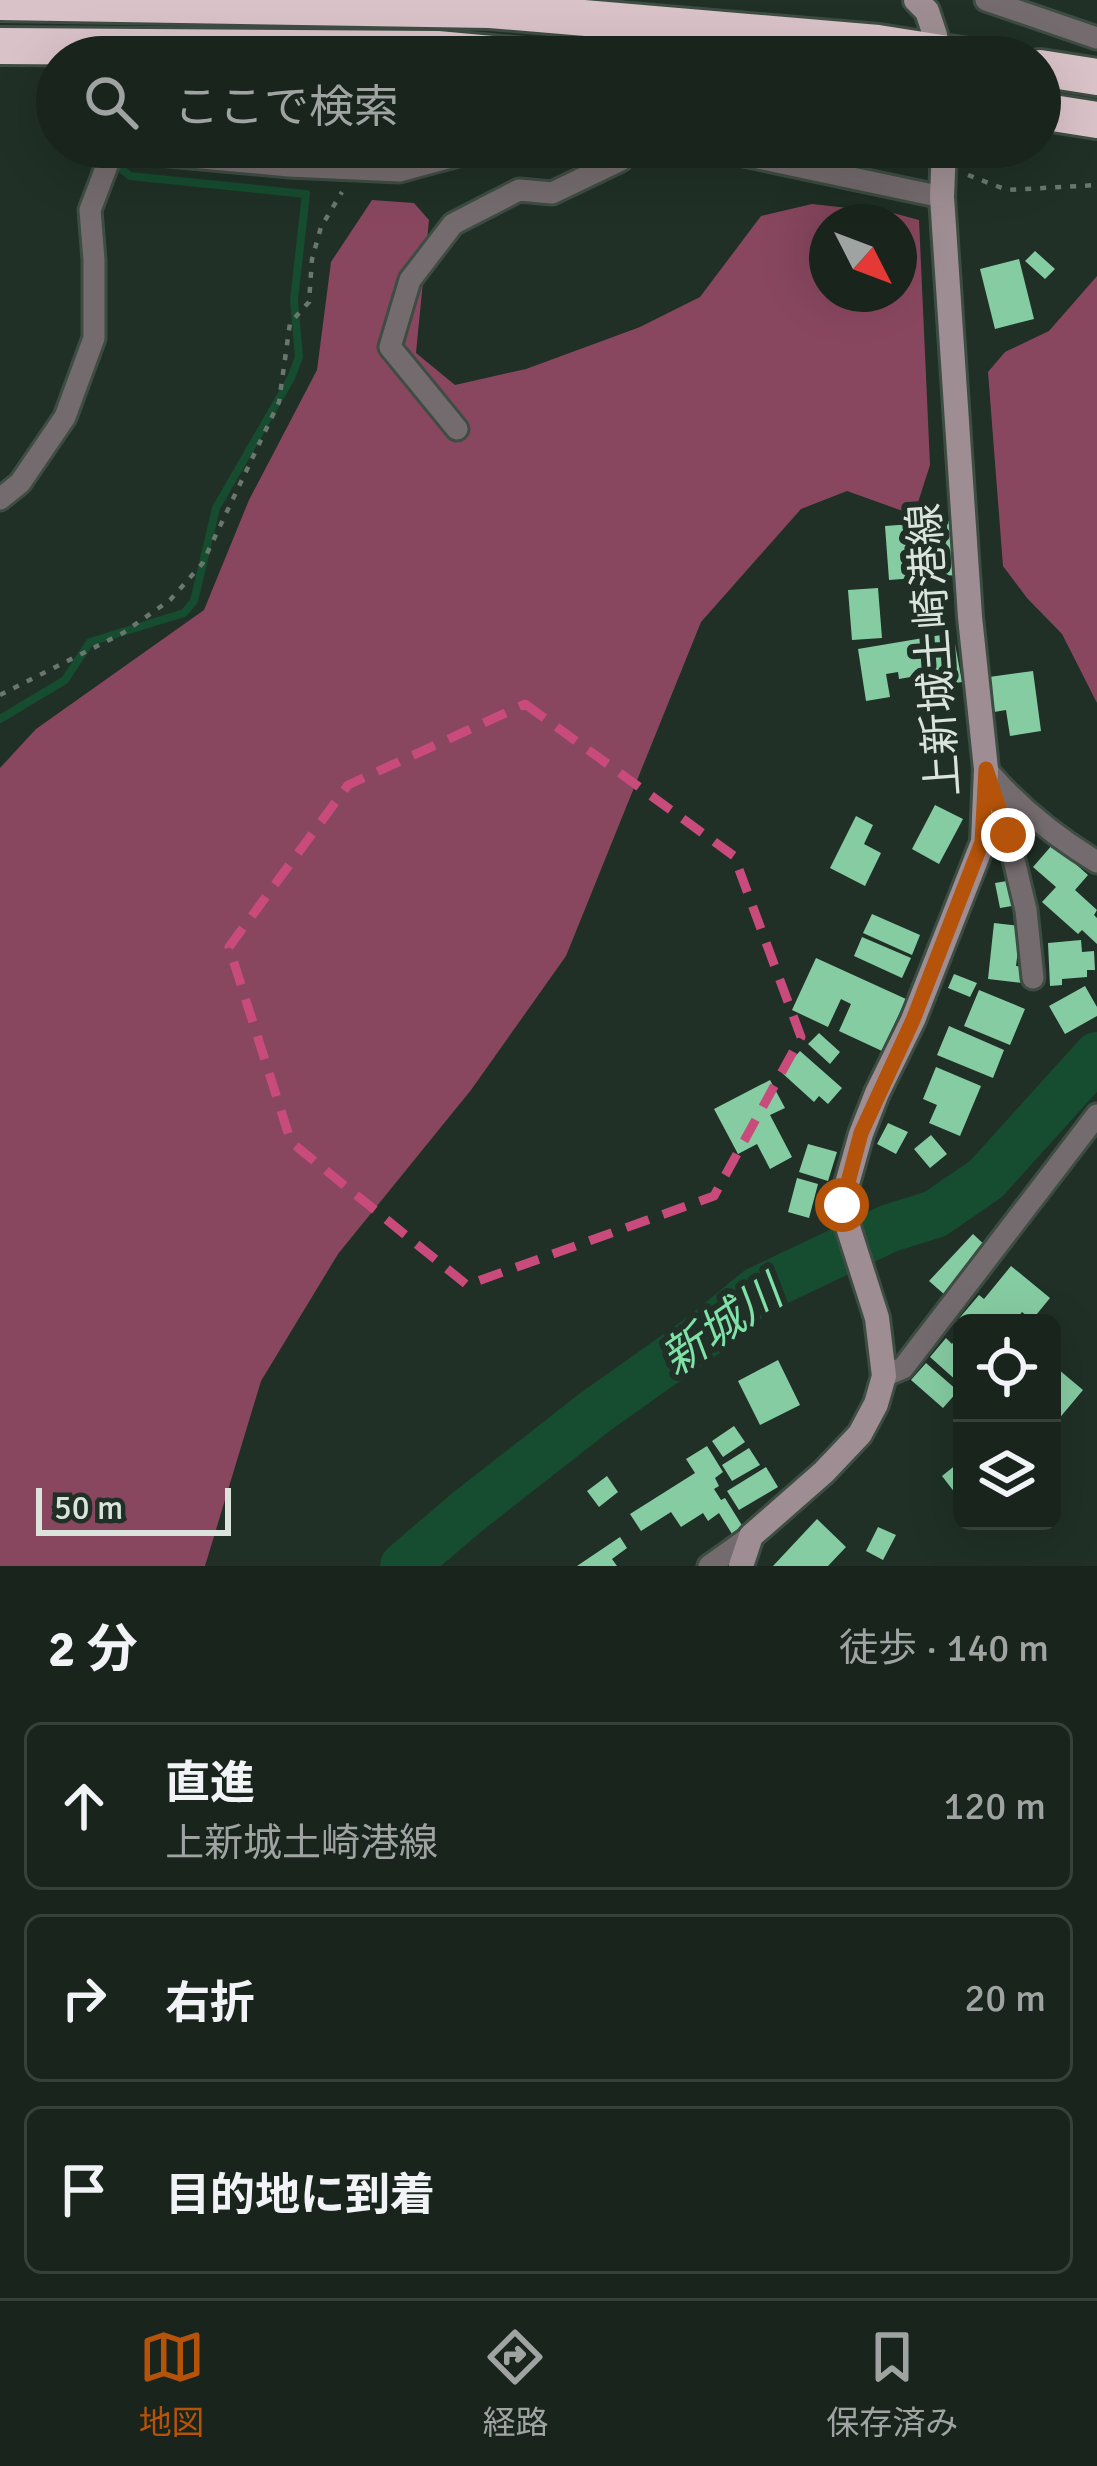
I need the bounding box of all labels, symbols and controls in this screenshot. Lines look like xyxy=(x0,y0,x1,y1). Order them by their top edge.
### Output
search box xyxy=(36,36,1061,168)
icon: search xyxy=(78,69,144,135)
text: ここで検索 xyxy=(174,80,399,135)
north arrow xyxy=(809,204,917,312)
street label: 上新城土崎港線 xyxy=(899,501,970,798)
route end xyxy=(981,808,1035,862)
route start xyxy=(815,1178,869,1232)
water label: 新城川 xyxy=(651,1263,796,1387)
map controls xyxy=(953,1314,1061,1530)
button: locate xyxy=(953,1314,1061,1422)
button: layers xyxy=(953,1422,1061,1530)
scale bar xyxy=(36,1482,231,1535)
text: 50 m xyxy=(54,1488,123,1529)
text: 2 分 xyxy=(48,1618,138,1681)
text: 徒歩 · 140 m xyxy=(839,1624,1049,1672)
text: 直進 xyxy=(165,1756,255,1811)
icon: ahead xyxy=(51,1773,117,1839)
text: 120 m xyxy=(943,1782,1046,1830)
text: 上新城土崎港線 xyxy=(165,1819,438,1867)
icon: right xyxy=(51,1965,117,2031)
text: 20 m xyxy=(964,1974,1046,2022)
text: 右折 xyxy=(165,1976,255,2031)
icon: arrive xyxy=(51,2157,117,2223)
text: 目的地に到着 xyxy=(165,2168,435,2223)
tab: 地図 xyxy=(139,2324,205,2444)
tab: 経路 xyxy=(482,2324,548,2444)
tab: 保存済み xyxy=(826,2324,958,2444)

